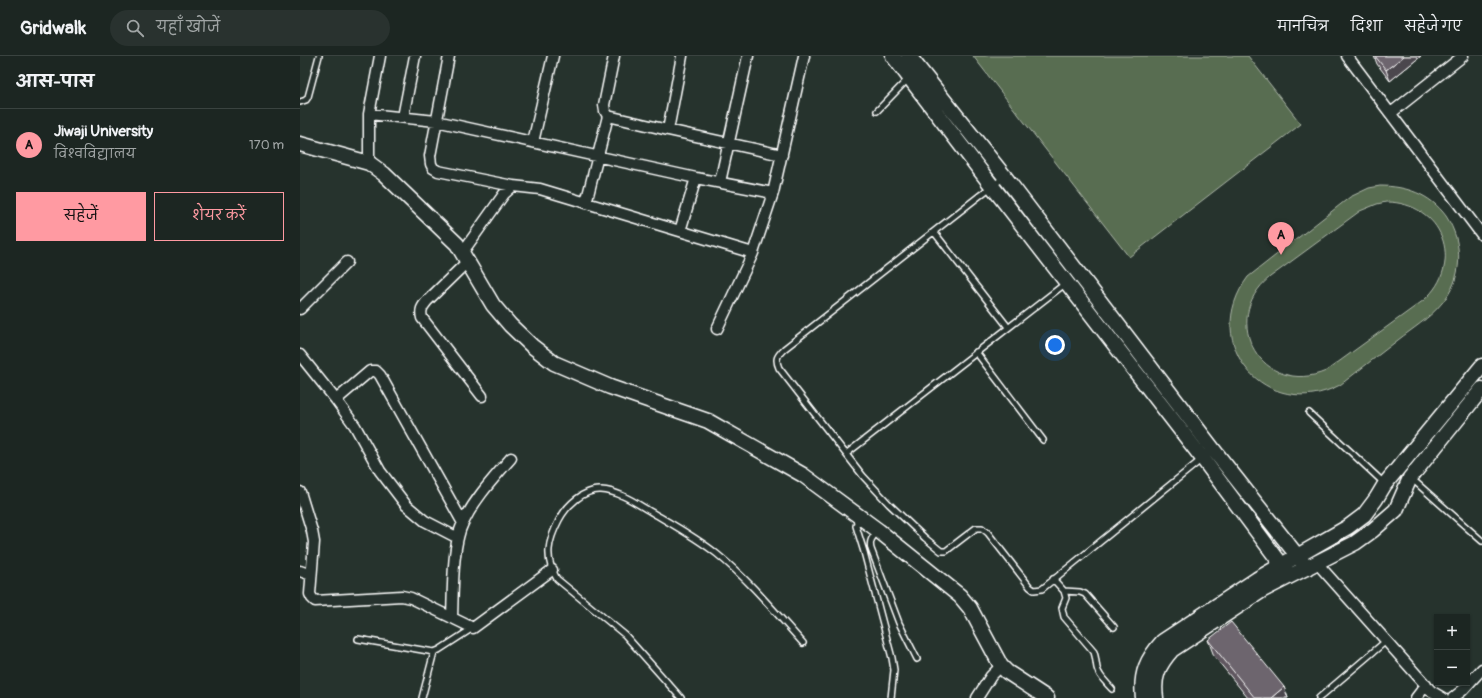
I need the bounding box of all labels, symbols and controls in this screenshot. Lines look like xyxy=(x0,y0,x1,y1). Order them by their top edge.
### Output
search box xyxy=(110,10,390,46)
text: Gridwalk xyxy=(20,16,86,40)
icon: search xyxy=(124,17,146,39)
text: यहाँ खोजें xyxy=(156,18,220,37)
text: मानचित्र xyxy=(1277,18,1329,35)
text: दिशा xyxy=(1351,18,1382,35)
text: सहेजे गए xyxy=(1404,18,1462,35)
text: आस-पास xyxy=(16,71,94,92)
text: Jiwaji University xyxy=(54,122,153,141)
text: A xyxy=(25,137,33,153)
text: 170 m xyxy=(249,137,284,153)
text: विश्वविद्यालय xyxy=(54,146,136,162)
button: सहेजें xyxy=(16,192,146,241)
button: शेयर करें xyxy=(154,192,284,241)
pin: A xyxy=(1268,222,1294,255)
your location xyxy=(1045,335,1065,355)
map controls xyxy=(1434,614,1470,686)
button: + xyxy=(1434,614,1470,650)
button: − xyxy=(1434,650,1470,686)

